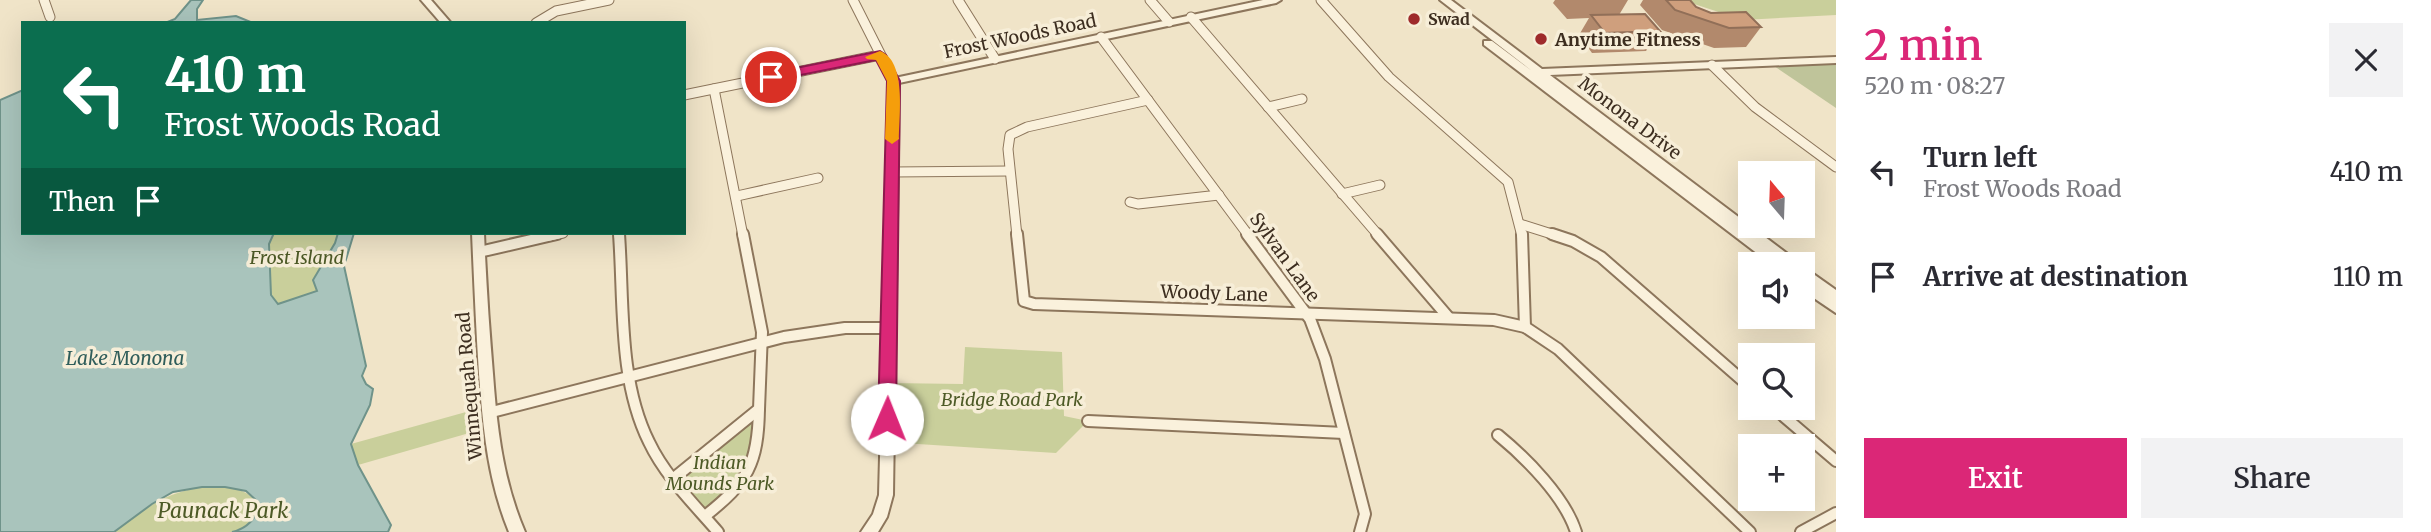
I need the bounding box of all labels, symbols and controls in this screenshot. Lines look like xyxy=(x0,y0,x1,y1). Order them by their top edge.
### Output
street label: Frost Woods Road xyxy=(942,9,1099,63)
place label: Swad xyxy=(1428,9,1470,29)
marker: Swad xyxy=(1406,11,1422,27)
text: 2 min xyxy=(1864,19,1983,71)
button: close xyxy=(2329,23,2403,97)
place label: Anytime Fitness xyxy=(1554,28,1701,51)
marker: Anytime Fitness xyxy=(1533,31,1549,47)
text: 410 m xyxy=(164,44,306,105)
pin xyxy=(741,47,801,107)
icon: left xyxy=(49,49,140,140)
icon: arrive xyxy=(752,58,790,96)
text: 520 m · 08:27 xyxy=(1864,71,2005,100)
street label: Monona Drive xyxy=(1574,72,1686,164)
text: Frost Woods Road xyxy=(164,105,440,145)
text: Turn left xyxy=(1923,141,2037,174)
icon: left xyxy=(1864,153,1902,191)
text: 410 m xyxy=(2329,155,2403,188)
north arrow xyxy=(1738,161,1815,238)
map controls xyxy=(1738,161,1815,511)
text: Frost Woods Road xyxy=(1923,174,2122,203)
icon: arrive xyxy=(129,182,167,220)
text: Then xyxy=(49,185,115,218)
street label: Sylvan Lane xyxy=(1245,208,1325,306)
park label: Frost Island xyxy=(249,246,345,269)
button: sound xyxy=(1738,252,1815,329)
icon: arrive xyxy=(1864,258,1902,296)
text: Arrive at destination xyxy=(1923,260,2188,293)
text: 110 m xyxy=(2333,260,2403,293)
street label: Woody Lane xyxy=(1159,280,1268,306)
street label: Winnequah Road xyxy=(451,311,487,462)
button: search xyxy=(1738,343,1815,420)
water label: Lake Monona xyxy=(66,346,184,370)
position arrow xyxy=(850,382,924,456)
park label: Bridge Road Park xyxy=(941,388,1083,411)
button: + xyxy=(1738,434,1815,511)
button: Exit xyxy=(1864,438,2127,518)
button: Share xyxy=(2141,438,2403,518)
park label: Indian Mounds Park xyxy=(665,451,774,495)
park label: Paunack Park xyxy=(158,497,289,524)

